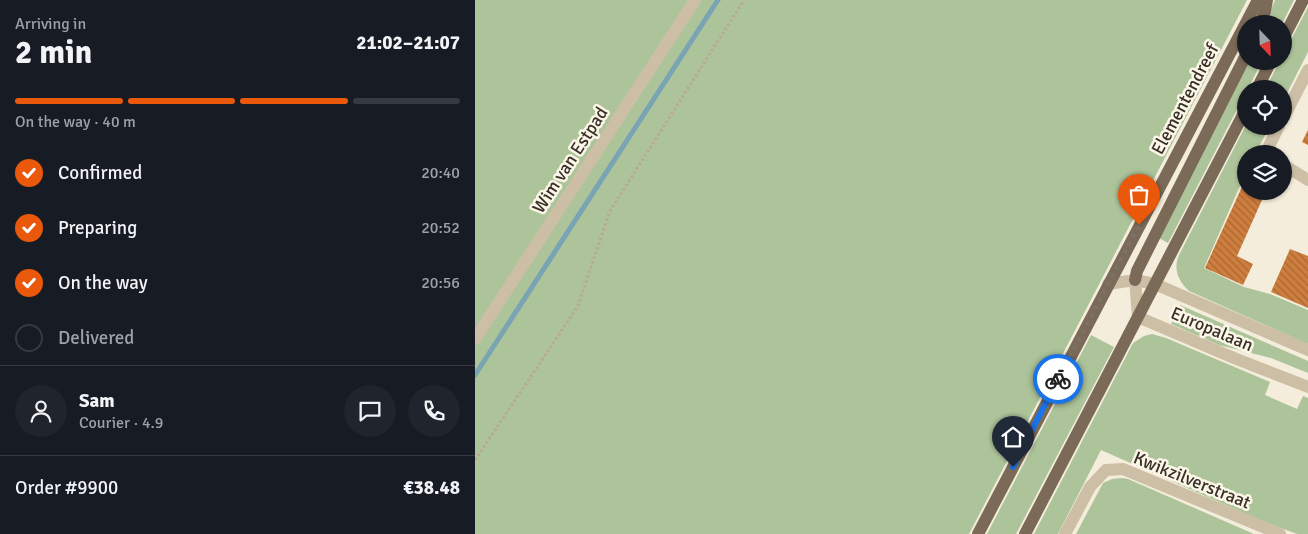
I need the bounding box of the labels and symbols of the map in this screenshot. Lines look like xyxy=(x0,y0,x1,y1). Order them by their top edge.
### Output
north arrow xyxy=(1237,15,1293,70)
street label: Elementendreef xyxy=(1147,39,1224,158)
street label: Wim van Estpad xyxy=(528,103,612,217)
pin xyxy=(1118,174,1160,225)
street label: Europalaan xyxy=(1167,302,1257,356)
courier xyxy=(1033,354,1083,404)
pin xyxy=(992,416,1034,467)
street label: Kwikzilverstraat xyxy=(1130,447,1254,513)

